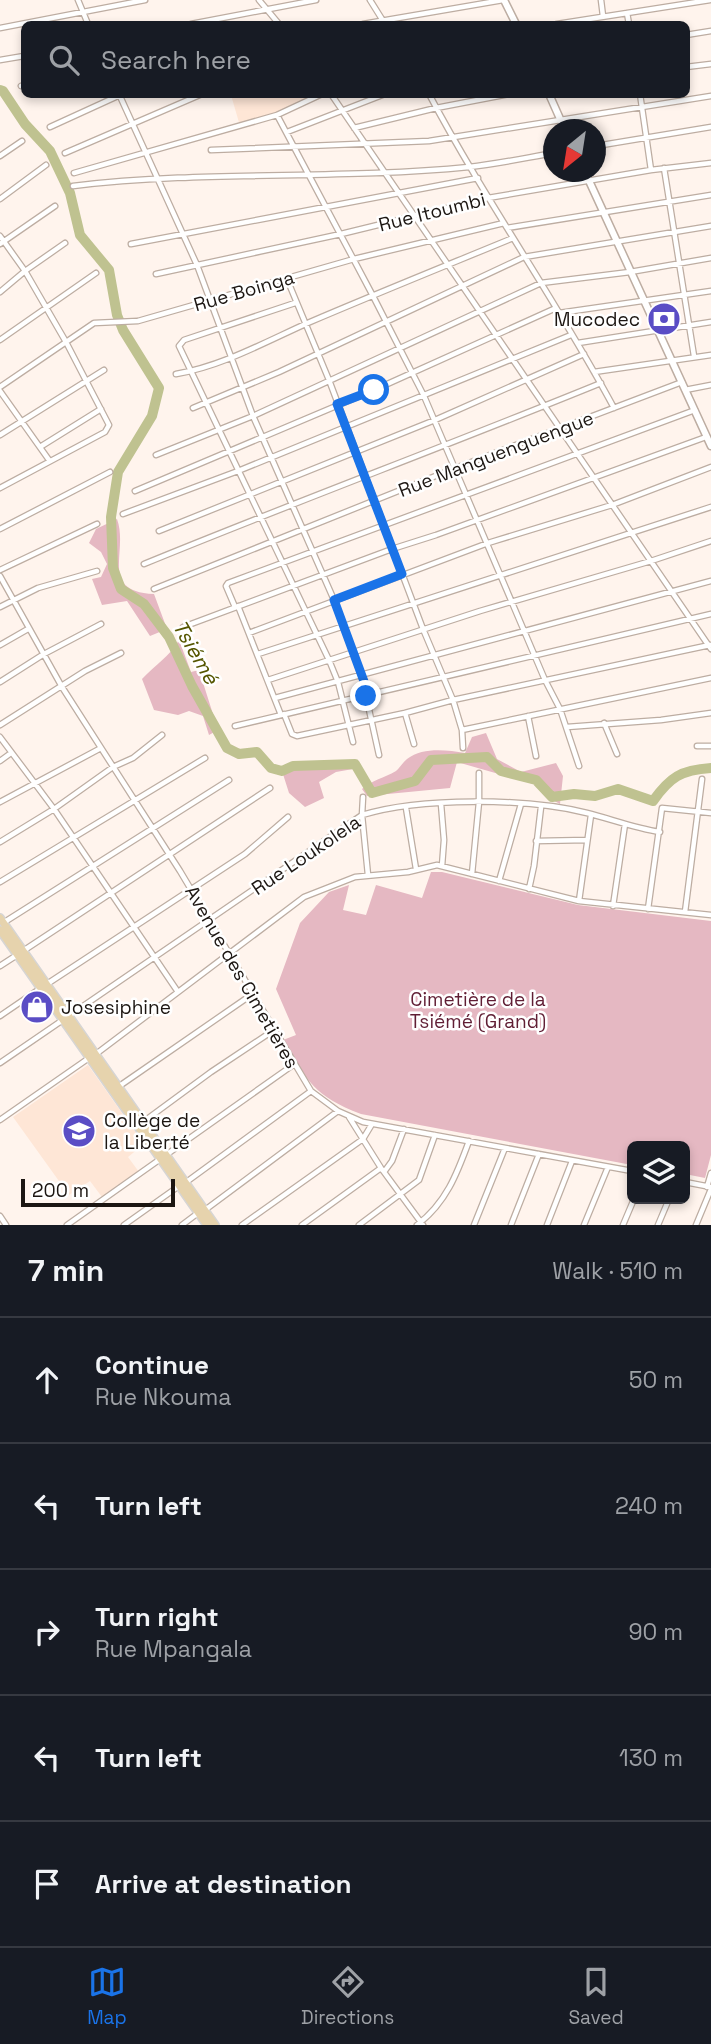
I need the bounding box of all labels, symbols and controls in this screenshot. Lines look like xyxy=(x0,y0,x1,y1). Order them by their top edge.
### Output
search box xyxy=(21,21,690,98)
icon: search xyxy=(45,41,83,79)
text: Search here xyxy=(101,43,251,77)
north arrow xyxy=(543,119,606,182)
street label: Rue Itoumbi xyxy=(376,187,488,237)
street label: Rue Boinga xyxy=(191,265,297,317)
bank icon: Mucodec xyxy=(645,300,683,338)
place label: Mucodec xyxy=(554,307,640,332)
route start xyxy=(358,374,389,405)
street label: Rue Manguenguengue xyxy=(395,405,597,503)
water label: Tsiémé xyxy=(167,615,226,690)
route end xyxy=(350,680,381,711)
street label: Rue Loukolela xyxy=(247,809,365,901)
street label: Avenue des Cimetières xyxy=(179,881,305,1073)
park label: Cimetière de la Tsiémé (Grand) xyxy=(410,987,546,1034)
shop icon: Josesiphine xyxy=(18,988,56,1026)
place label: Josesiphine xyxy=(61,995,171,1020)
place label: Collège de la Liberté xyxy=(104,1108,200,1155)
school or university icon: Collège de la Liberté xyxy=(60,1112,98,1150)
map controls xyxy=(627,1141,690,1204)
button: layers xyxy=(627,1141,690,1204)
scale bar xyxy=(21,1176,175,1208)
text: 200 m xyxy=(32,1178,89,1203)
text: 7 min xyxy=(28,1251,104,1290)
text: Walk · 510 m xyxy=(552,1256,683,1286)
text: Continue xyxy=(95,1348,209,1382)
icon: ahead xyxy=(28,1361,66,1399)
text: 50 m xyxy=(629,1365,683,1395)
text: Rue Nkouma xyxy=(95,1382,231,1412)
icon: left xyxy=(28,1487,66,1525)
text: Turn left xyxy=(95,1489,202,1523)
text: 240 m xyxy=(615,1491,683,1521)
text: Turn right xyxy=(95,1600,219,1634)
icon: right xyxy=(28,1613,66,1651)
text: 90 m xyxy=(628,1617,683,1647)
text: Rue Mpangala xyxy=(95,1634,252,1664)
icon: left xyxy=(28,1739,66,1777)
text: Turn left xyxy=(95,1741,202,1775)
text: 130 m xyxy=(619,1743,683,1773)
icon: arrive xyxy=(28,1865,66,1903)
text: Arrive at destination xyxy=(95,1867,352,1901)
tab: Map xyxy=(87,1963,127,2030)
tab: Directions xyxy=(301,1963,394,2030)
tab: Saved xyxy=(568,1963,624,2030)

